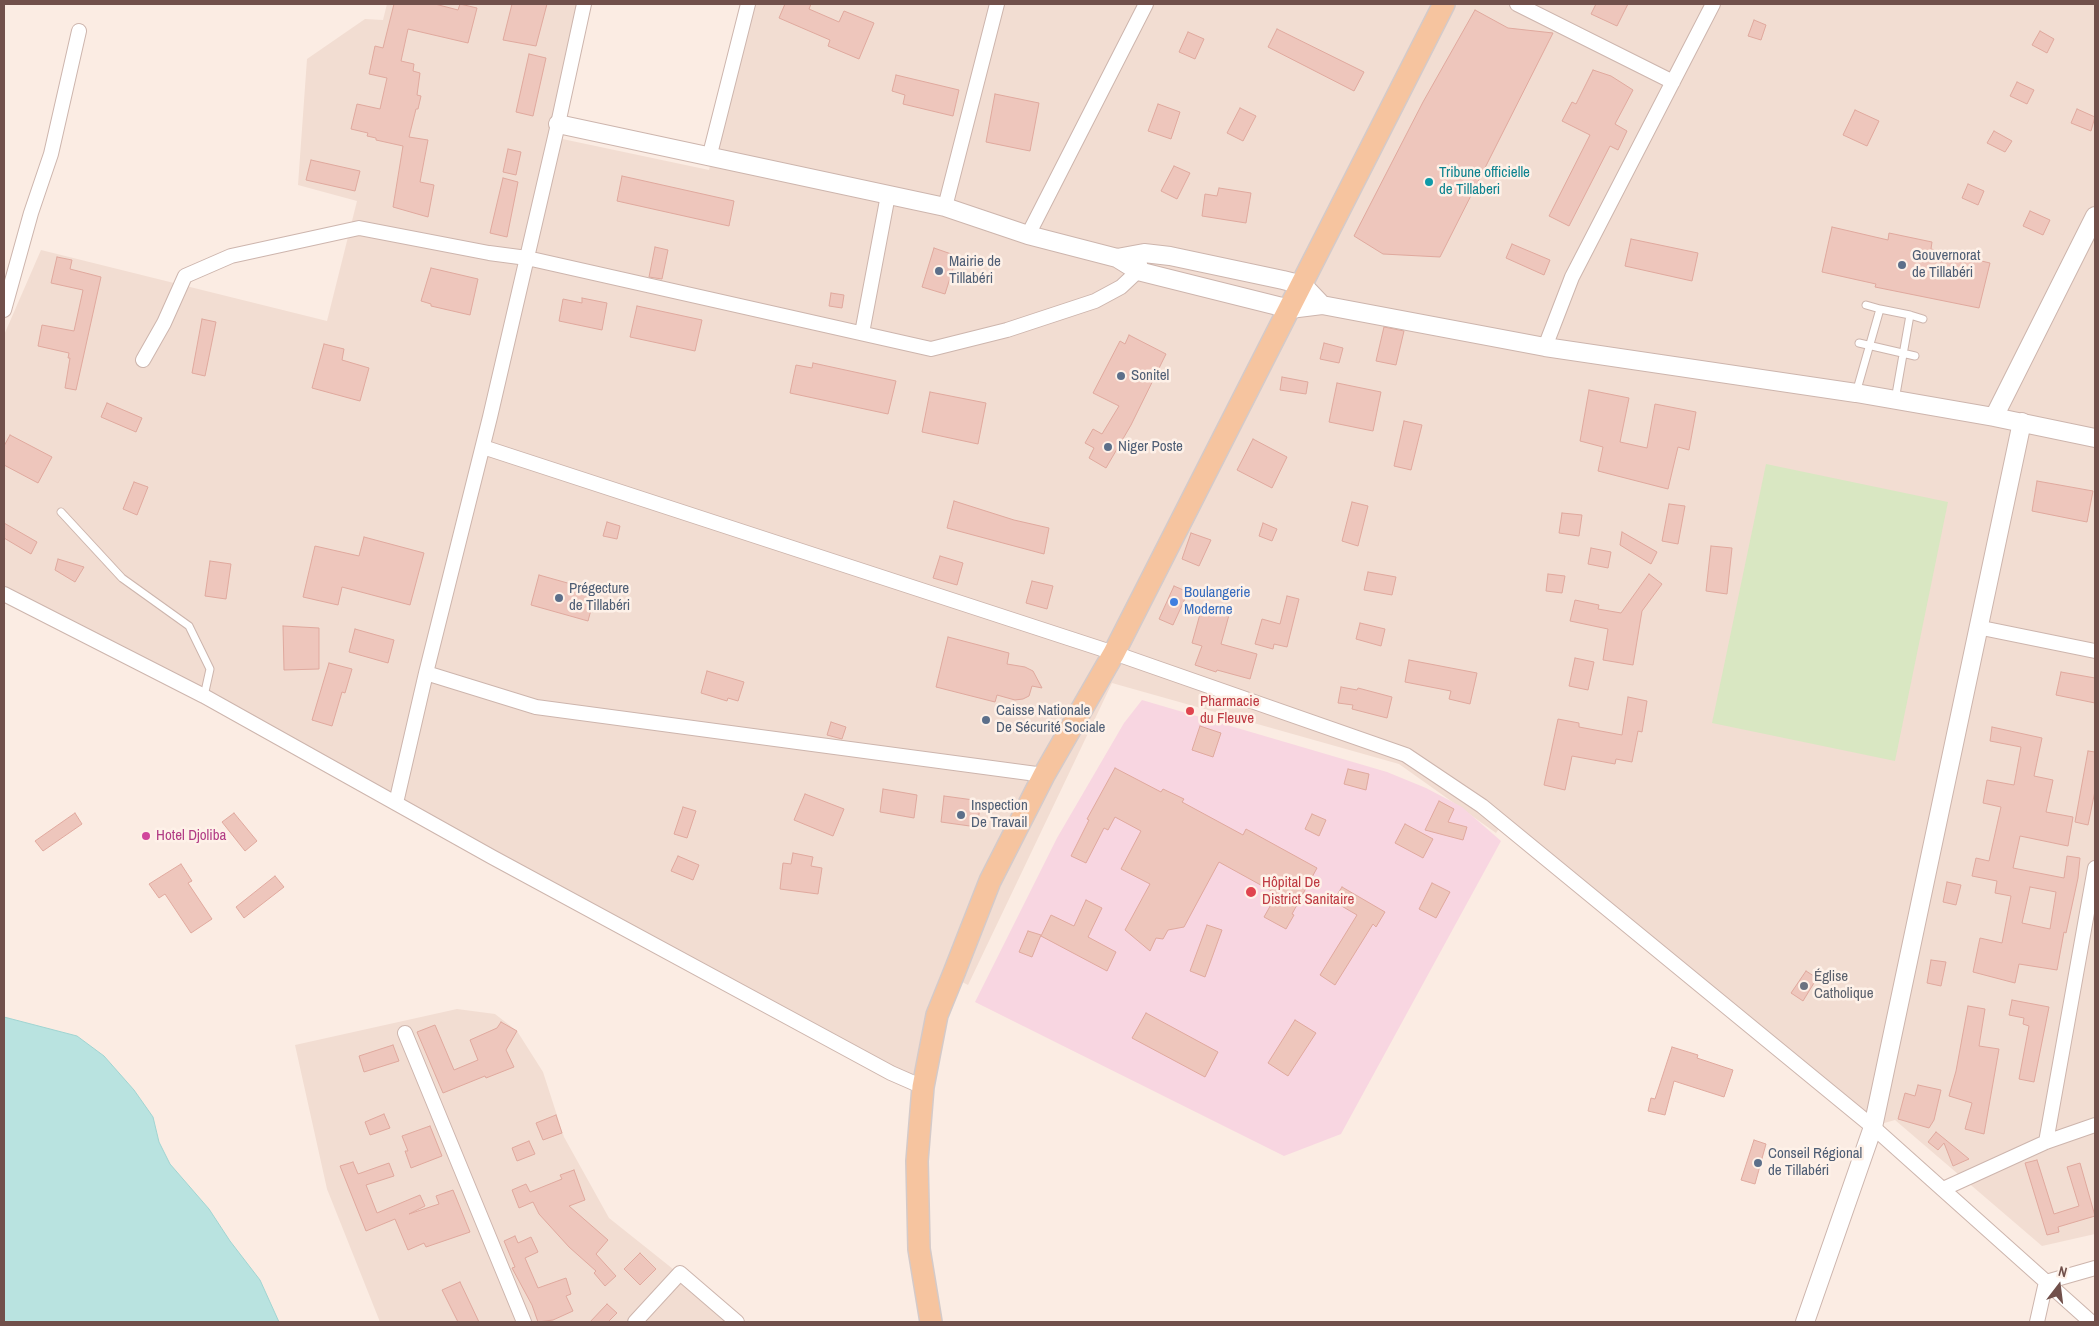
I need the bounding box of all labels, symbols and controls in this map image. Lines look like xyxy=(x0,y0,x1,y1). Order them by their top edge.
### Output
place label: Tribune officielle de Tillaberi xyxy=(1439,164,1530,199)
marker: Tribune officielle de Tillaberi xyxy=(1423,176,1435,188)
place label: Gouvernorat de Tillabéri xyxy=(1912,247,1980,282)
place label: Mairie de Tillabéri xyxy=(949,253,1001,288)
marker: Gouvernorat de Tillabéri xyxy=(1896,259,1908,271)
marker: Mairie de Tillabéri xyxy=(933,265,945,277)
place label: Sonitel xyxy=(1131,367,1169,385)
marker: Sonitel xyxy=(1115,370,1127,382)
place label: Niger Poste xyxy=(1118,438,1183,456)
marker: Niger Poste xyxy=(1102,441,1114,453)
place label: Prégecture de Tillabéri xyxy=(569,580,630,615)
place label: Boulangerie Moderne xyxy=(1184,584,1250,619)
marker: Prégecture de Tillabéri xyxy=(553,592,565,604)
marker: Boulangerie Moderne xyxy=(1168,596,1180,608)
place label: Pharmacie du Fleuve xyxy=(1200,693,1259,728)
place label: Caisse Nationale De Sécurité Sociale xyxy=(996,702,1105,737)
marker: Pharmacie du Fleuve xyxy=(1184,705,1196,717)
marker: Caisse Nationale De Sécurité Sociale xyxy=(980,714,992,726)
place label: Inspection De Travail xyxy=(971,797,1028,832)
marker: Inspection De Travail xyxy=(955,809,967,821)
place label: Hotel Djoliba xyxy=(156,827,226,845)
marker: Hotel Djoliba xyxy=(140,830,152,842)
place label: Hôpital De District Sanitaire xyxy=(1262,874,1354,909)
marker: Hôpital De District Sanitaire xyxy=(1244,885,1258,899)
place label: Église Catholique xyxy=(1814,968,1873,1003)
marker: Église Catholique xyxy=(1798,980,1810,992)
place label: Conseil Régional de Tillabéri xyxy=(1768,1145,1862,1180)
marker: Conseil Régional de Tillabéri xyxy=(1752,1157,1764,1169)
north arrow xyxy=(2034,1261,2084,1311)
text: N xyxy=(2057,1262,2069,1281)

